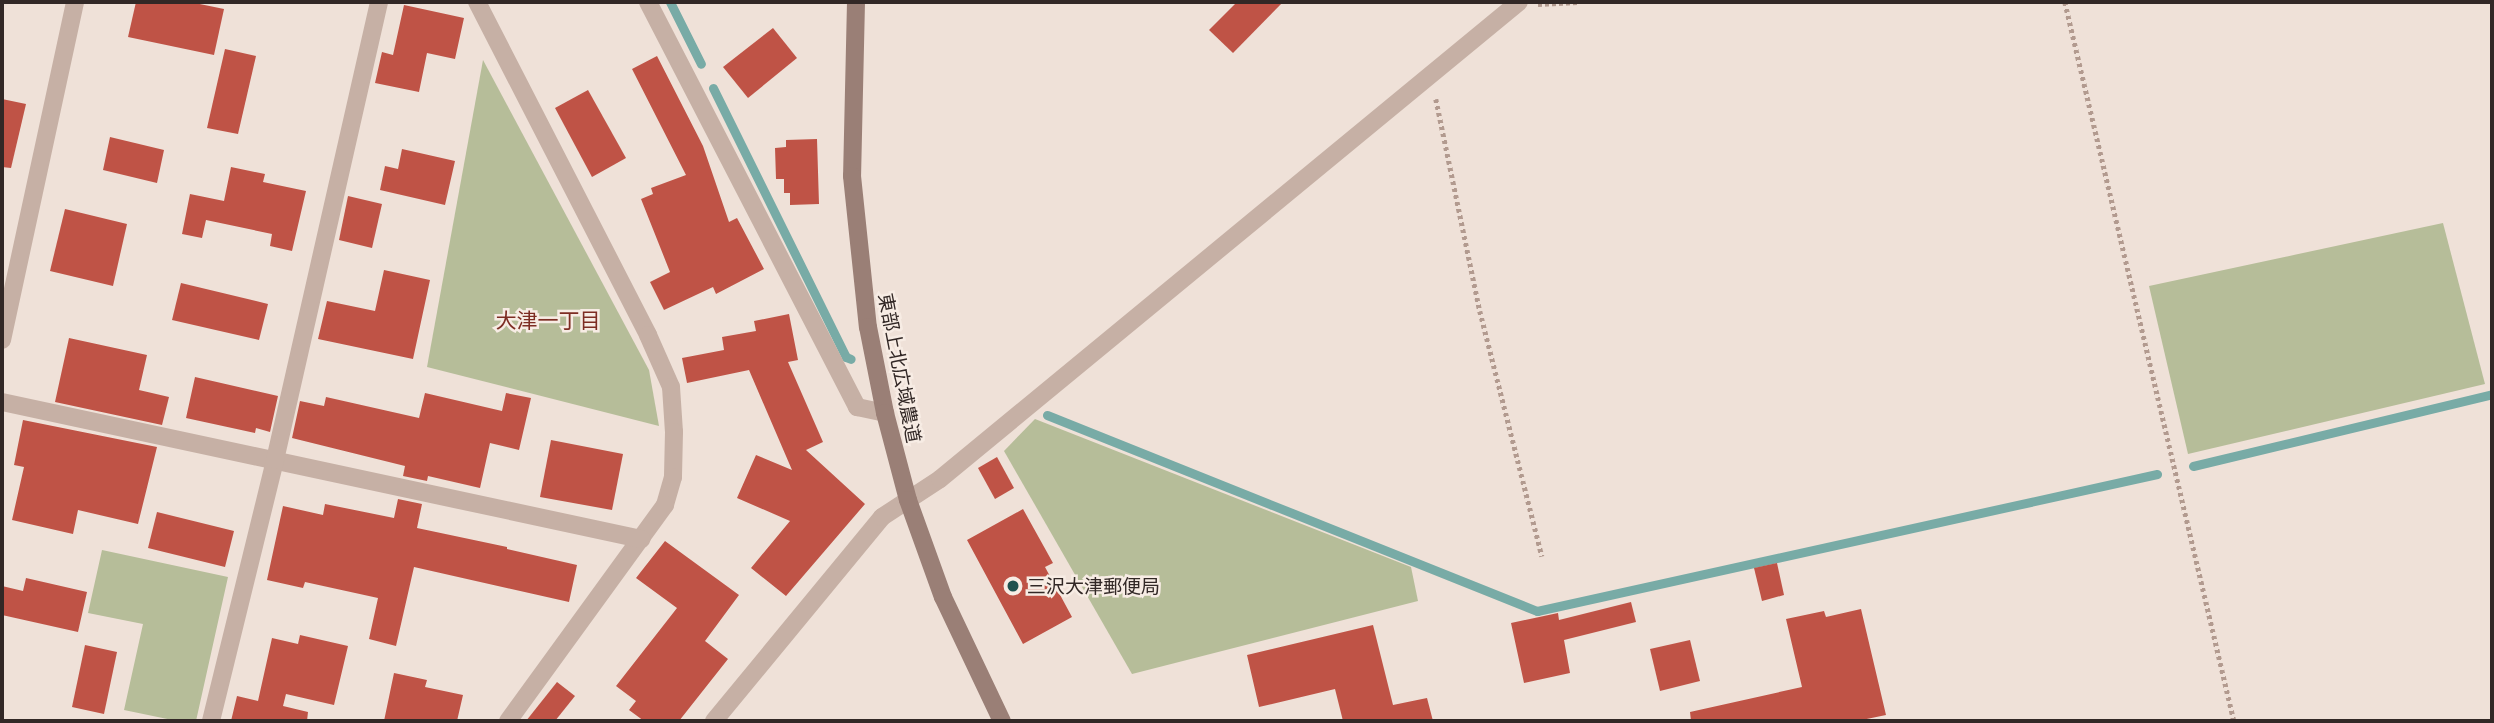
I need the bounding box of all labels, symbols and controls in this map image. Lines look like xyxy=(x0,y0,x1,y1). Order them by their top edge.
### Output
street label: 東部上北広域農道 xyxy=(874,291,926,445)
district label: 大津一丁目 xyxy=(496,307,600,333)
place label: 三沢大津郵便局 xyxy=(1027,575,1160,597)
marker: 三沢大津郵便局 xyxy=(1005,578,1021,594)

